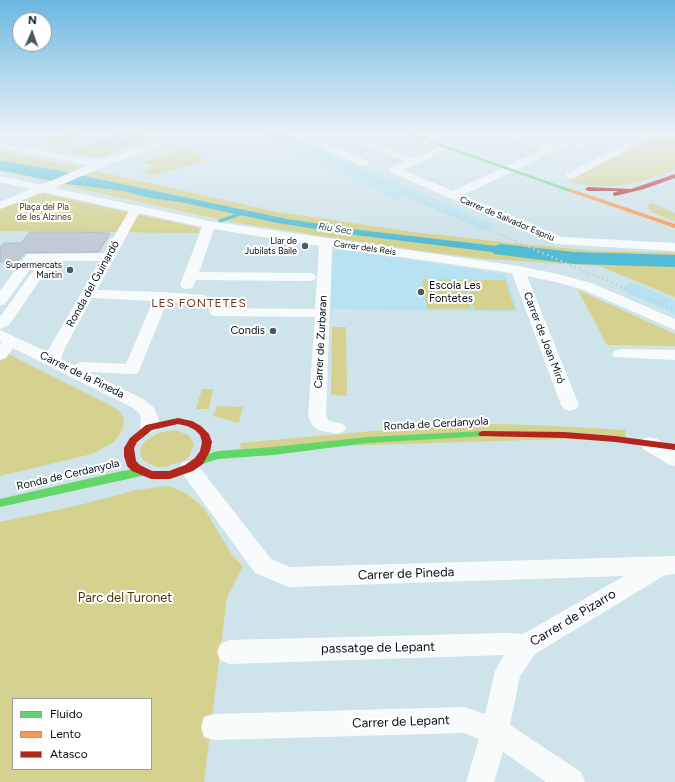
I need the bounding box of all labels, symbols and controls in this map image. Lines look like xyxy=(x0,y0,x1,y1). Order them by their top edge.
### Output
north arrow xyxy=(12,12,52,52)
text: N xyxy=(28,14,37,27)
street label: Carrer de Salvador Espriu xyxy=(458,194,556,244)
park label: Plaça del Pla de les Alzines xyxy=(17,202,71,223)
water label: Riu Sec xyxy=(317,220,353,238)
place label: Llar de Jubilats Baile xyxy=(245,236,297,257)
street label: Ronda del Guinardó xyxy=(64,238,122,330)
street label: Carrer dels Reis xyxy=(333,238,397,258)
marker: Llar de Jubilats Baile xyxy=(300,241,310,251)
place label: Supermercats Martin xyxy=(6,260,62,281)
marker: Supermercats Martin xyxy=(65,265,75,275)
place label: Escola Les Fontetes xyxy=(429,279,481,305)
marker: Escola Les Fontetes xyxy=(416,287,426,297)
street label: Carrer de Joan Miró xyxy=(520,290,568,386)
street label: Carrer de Zurbaran xyxy=(312,295,330,389)
district label: LES FONTETES xyxy=(151,296,247,310)
place label: Condis xyxy=(230,324,265,338)
marker: Condis xyxy=(268,326,278,336)
street label: Carrer de la Pineda xyxy=(38,349,126,401)
street label: Ronda de Cerdanyola xyxy=(383,415,489,433)
street label: Ronda de Cerdanyola xyxy=(15,457,121,493)
street label: Carrer de Pineda xyxy=(357,565,455,583)
street label: Carrer de Pizarro xyxy=(527,586,619,650)
park label: Parc del Turonet xyxy=(78,590,172,606)
street label: passatge de Lepant xyxy=(321,639,435,657)
legend xyxy=(12,698,152,770)
text: Fluido xyxy=(50,707,83,721)
street label: Carrer de Lepant xyxy=(352,712,450,732)
text: Lento xyxy=(50,727,81,741)
text: Atasco xyxy=(50,747,88,761)

